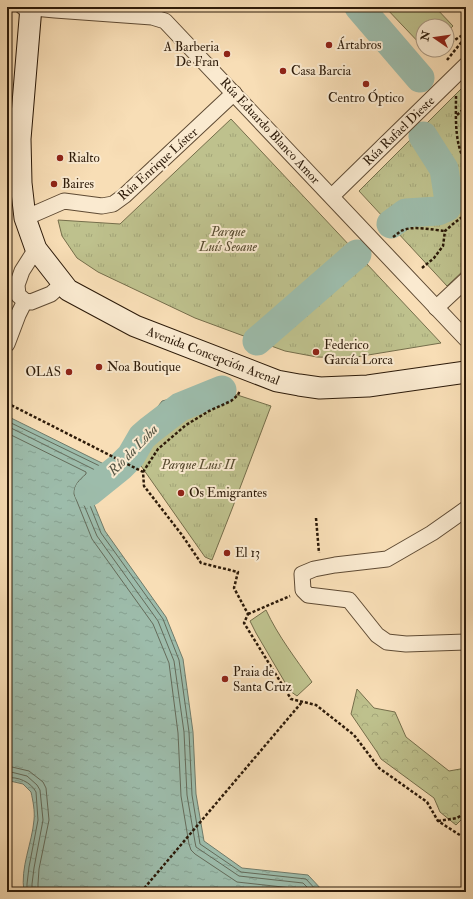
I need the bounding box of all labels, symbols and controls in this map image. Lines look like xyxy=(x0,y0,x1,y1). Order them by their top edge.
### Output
north arrow xyxy=(415,18,455,58)
text: N xyxy=(418,28,433,43)
place label: Ártabros xyxy=(336,36,382,53)
place label: A Barberia De Fran xyxy=(163,39,220,70)
marker: Ártabros xyxy=(324,40,334,50)
marker: A Barberia De Fran xyxy=(222,49,232,59)
place label: Casa Barcia xyxy=(291,63,352,79)
marker: Casa Barcia xyxy=(278,66,288,76)
street label: Rúa Eduardo Blanco Amor xyxy=(217,75,323,188)
marker: Centro Óptico xyxy=(361,79,371,89)
place label: Centro Óptico xyxy=(328,89,404,107)
street label: Rúa Rafael Dieste xyxy=(360,92,438,169)
street label: Rúa Enrique Líster xyxy=(115,124,201,204)
place label: Rialto xyxy=(68,150,100,166)
marker: Rialto xyxy=(55,153,65,163)
place label: Baires xyxy=(62,176,95,192)
marker: Baires xyxy=(49,179,59,189)
park label: Parque Luís Seoane xyxy=(198,224,258,255)
street label: Avenida Concepción Arenal xyxy=(143,323,282,390)
place label: Federico García Lorca xyxy=(324,337,394,368)
marker: Federico García Lorca xyxy=(311,347,321,357)
place label: Noa Boutique xyxy=(107,359,181,375)
marker: Noa Boutique xyxy=(94,362,104,372)
place label: OLAS xyxy=(25,364,61,380)
marker: OLAS xyxy=(64,367,74,377)
water label: Río da Loba xyxy=(104,421,162,480)
park label: Parque Luis II xyxy=(160,457,236,473)
place label: Os Emigrantes xyxy=(189,485,268,501)
marker: Os Emigrantes xyxy=(176,488,186,498)
place label: El 13 xyxy=(235,545,260,561)
marker: El 13 xyxy=(222,548,232,558)
place label: Praia de Santa Cruz xyxy=(233,664,292,695)
marker: Praia de Santa Cruz xyxy=(220,674,230,684)

